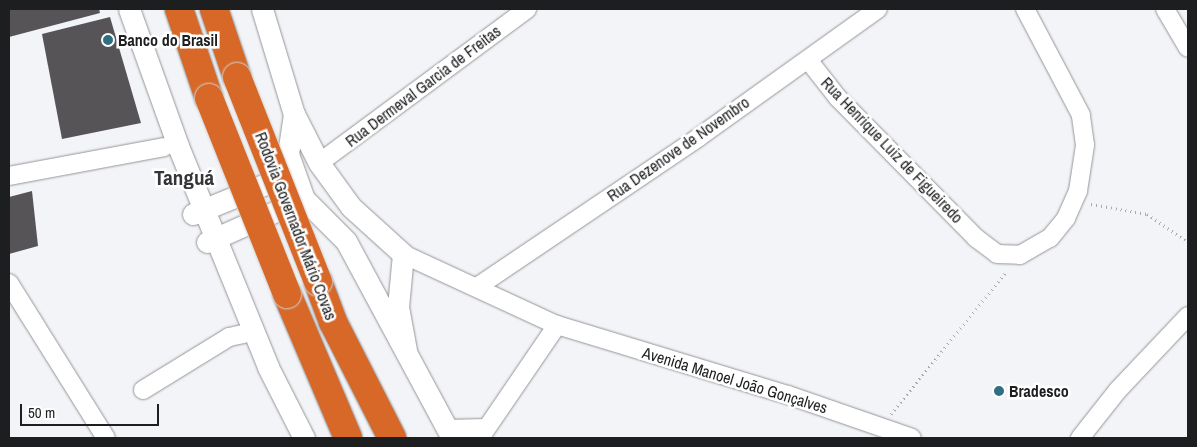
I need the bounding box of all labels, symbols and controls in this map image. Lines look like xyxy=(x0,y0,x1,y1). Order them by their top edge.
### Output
street label: Rua Dermeval Garcia de Freitas xyxy=(342,21,504,151)
place label: Banco do Brasil xyxy=(118,30,218,50)
marker: Banco do Brasil xyxy=(102,34,114,46)
street label: Rua Henrique Luiz de Figueiredo xyxy=(817,73,967,227)
street label: Rua Dezenove de Novembro xyxy=(603,93,753,205)
street label: Rodovia Governador Mário Covas xyxy=(251,129,341,323)
district label: Tanguá xyxy=(154,165,214,191)
street label: Avenida Manoel João Gonçalves xyxy=(640,343,830,417)
place label: Bradesco xyxy=(1009,381,1069,401)
marker: Bradesco xyxy=(993,385,1005,397)
scale bar xyxy=(22,394,161,426)
text: 50 m xyxy=(28,402,55,423)

